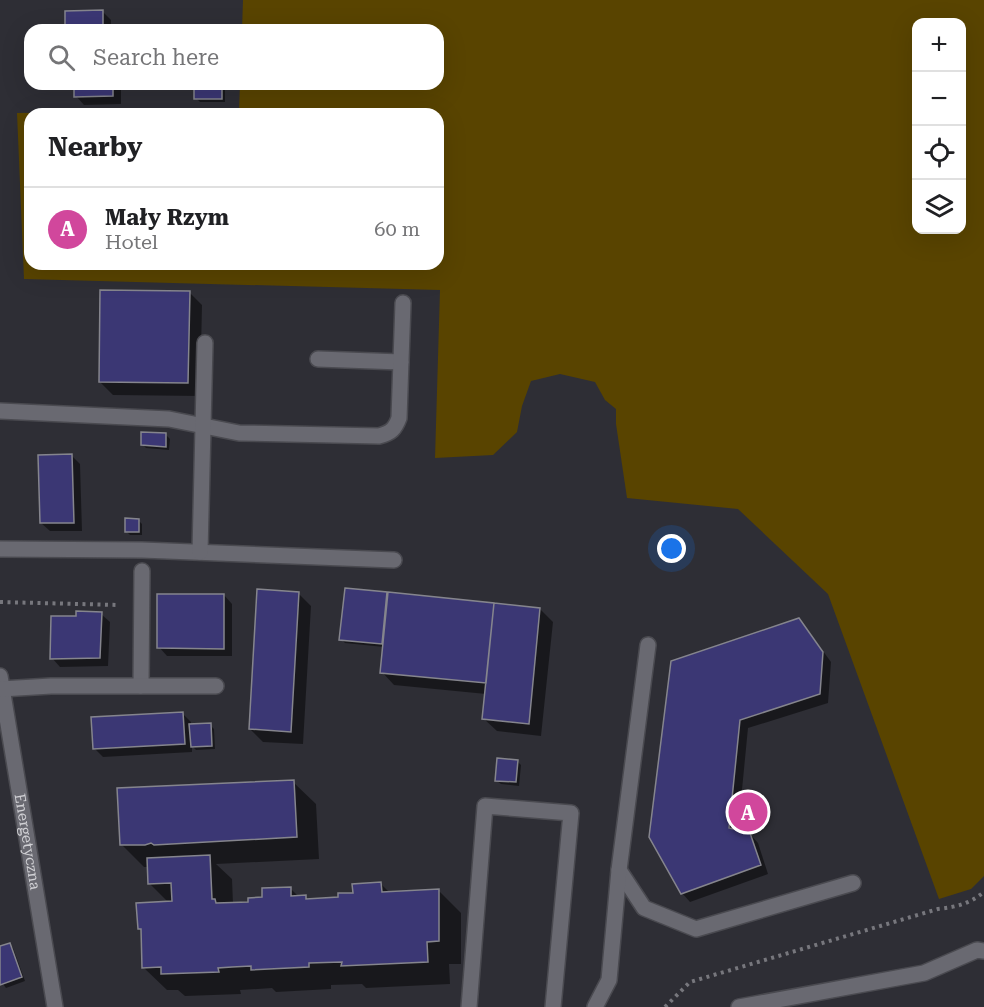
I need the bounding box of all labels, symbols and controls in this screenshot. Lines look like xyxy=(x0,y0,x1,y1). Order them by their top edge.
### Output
map controls xyxy=(912,18,966,234)
button: + xyxy=(912,18,966,72)
search box xyxy=(24,24,444,90)
icon: search xyxy=(45,41,78,74)
text: Search here xyxy=(93,45,219,70)
button: − xyxy=(912,72,966,126)
button: locate xyxy=(912,126,966,180)
text: Nearby xyxy=(48,132,142,162)
button: layers xyxy=(912,180,966,234)
text: Mały Rzym xyxy=(105,205,229,230)
text: A xyxy=(60,217,75,241)
text: 60 m xyxy=(374,217,420,241)
text: Hotel xyxy=(105,230,158,254)
your location xyxy=(657,534,686,563)
pin: A xyxy=(728,790,768,834)
street label: Energetyczna xyxy=(11,792,44,891)

